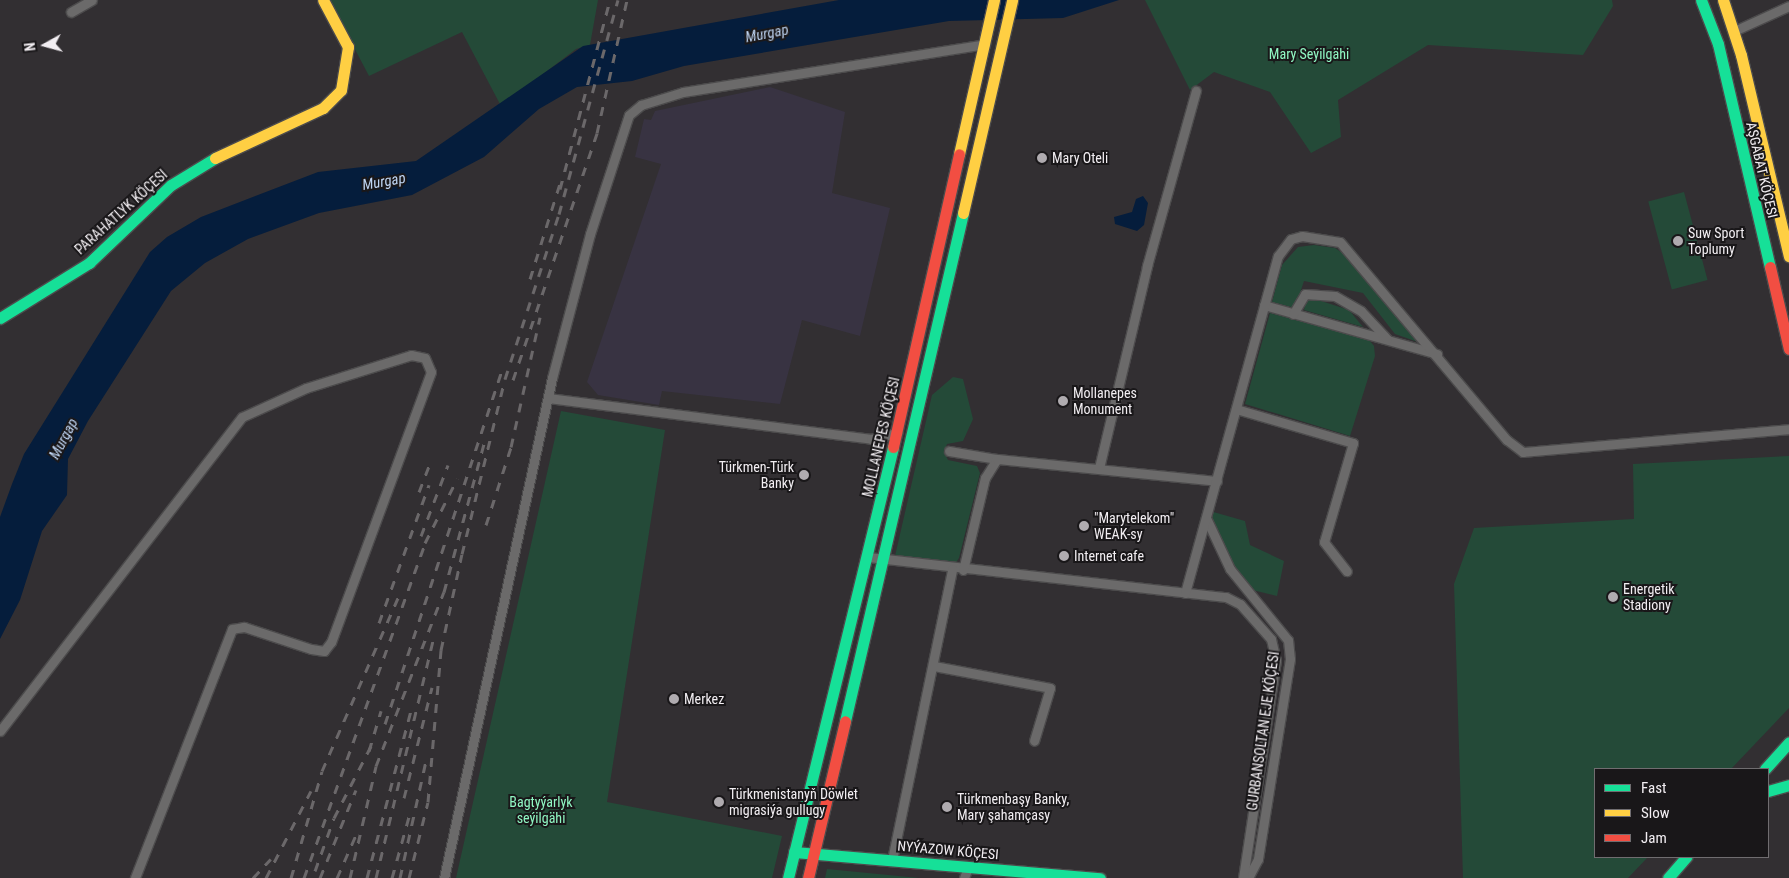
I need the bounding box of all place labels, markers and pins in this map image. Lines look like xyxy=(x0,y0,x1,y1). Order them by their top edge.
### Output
place label: Mary Oteli xyxy=(1052,150,1108,166)
marker: Mary Oteli xyxy=(1036,152,1048,164)
place label: Suw Sport Toplumy xyxy=(1688,225,1744,258)
marker: Suw Sport Toplumy xyxy=(1672,235,1684,247)
place label: Mollanepes Monument xyxy=(1073,385,1137,418)
marker: Mollanepes Monument xyxy=(1057,395,1069,407)
place label: Türkmen-Türk Banky xyxy=(719,459,794,492)
marker: Türkmen-Türk Banky xyxy=(798,469,810,481)
place label: "Marytelekom" WEAK-sy xyxy=(1094,510,1174,542)
marker: "Marytelekom" WEAK-sy xyxy=(1078,520,1090,532)
place label: Internet cafe xyxy=(1074,548,1144,564)
marker: Internet cafe xyxy=(1058,550,1070,562)
place label: Energetik Stadiony xyxy=(1623,581,1675,614)
marker: Energetik Stadiony xyxy=(1607,591,1619,603)
place label: Merkez xyxy=(684,691,724,707)
marker: Merkez xyxy=(668,693,680,705)
place label: Türkmenistanyň Döwlet migrasiýa gullugy xyxy=(729,786,858,819)
place label: Türkmenbaşy Banky, Mary şahamçasy xyxy=(957,791,1069,824)
marker: Türkmenistanyň Döwlet migrasiýa gullugy xyxy=(713,796,725,808)
marker: Türkmenbaşy Banky, Mary şahamçasy xyxy=(941,801,953,813)

